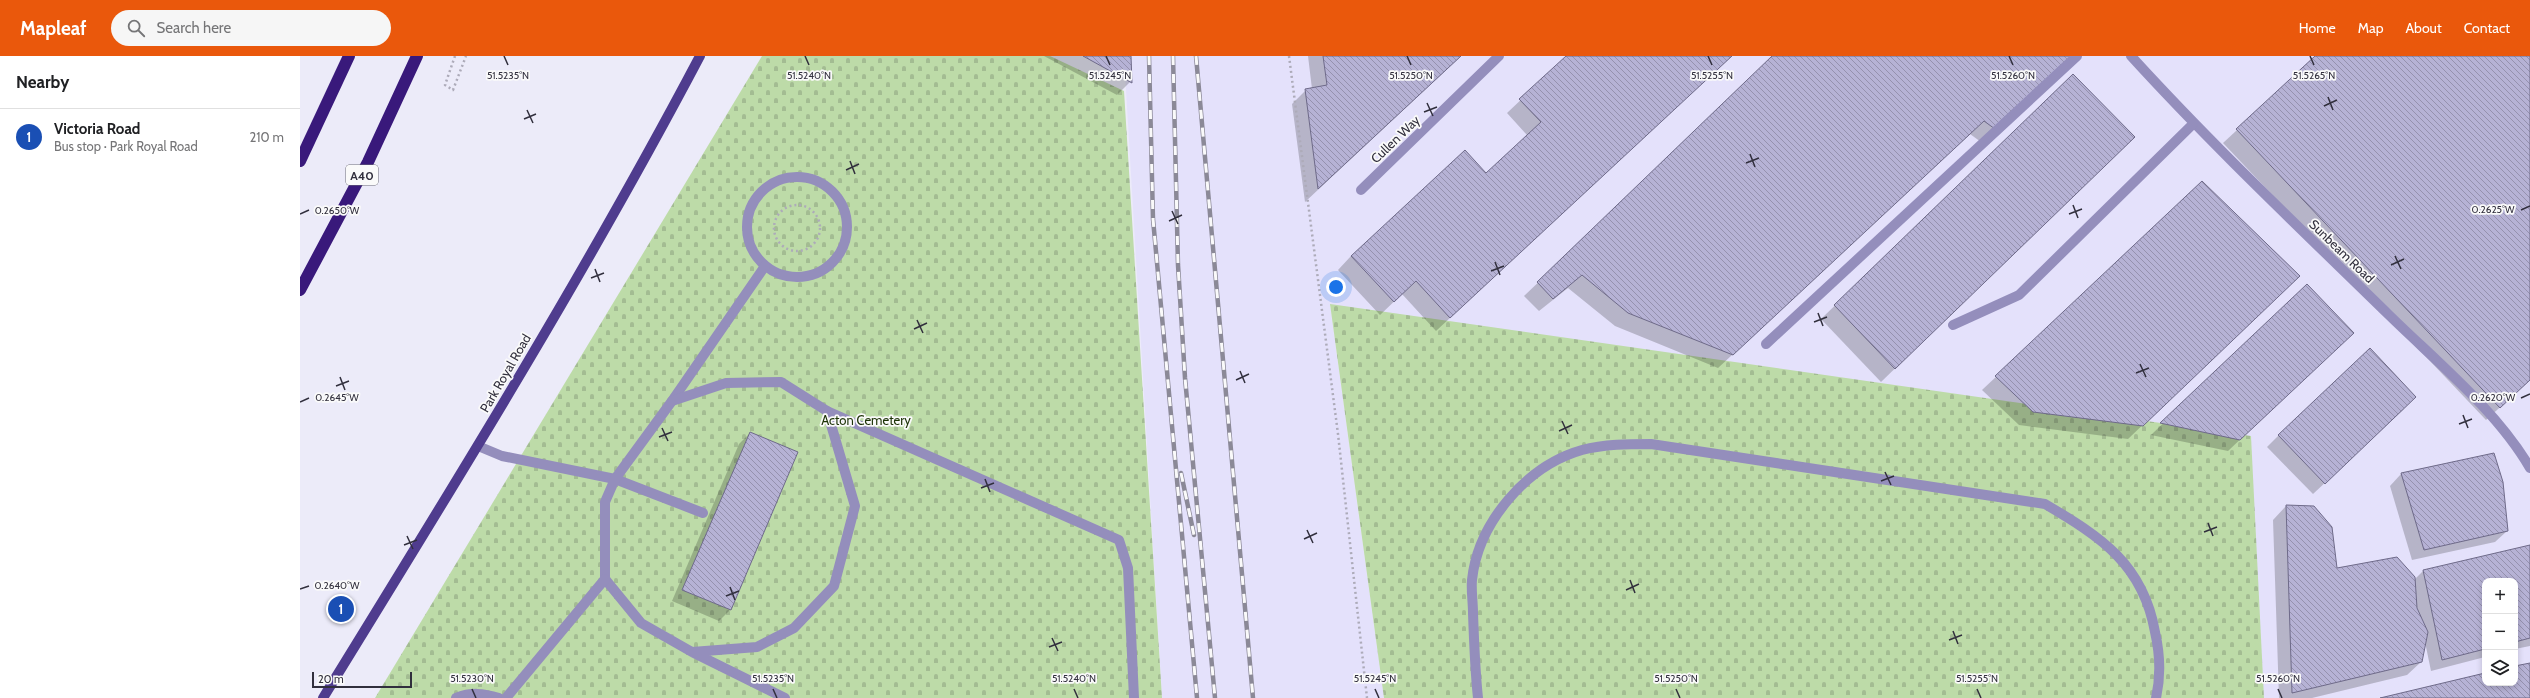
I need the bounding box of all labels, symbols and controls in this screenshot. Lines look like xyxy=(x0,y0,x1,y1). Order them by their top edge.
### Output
search box xyxy=(111,10,391,46)
text: Mapleaf xyxy=(20,17,87,40)
icon: search xyxy=(125,17,147,39)
text: Search here xyxy=(157,19,231,37)
text: Home xyxy=(2299,19,2336,37)
text: Map xyxy=(2358,19,2383,37)
text: About xyxy=(2405,19,2442,37)
text: Contact xyxy=(2464,19,2510,37)
text: 51.5235°N xyxy=(487,69,529,82)
text: 51.5240°N xyxy=(787,69,831,82)
text: 51.5245°N xyxy=(1089,69,1131,82)
text: 51.5250°N xyxy=(1389,69,1433,82)
text: 51.5255°N xyxy=(1691,69,1733,82)
text: 51.5260°N xyxy=(1991,69,2035,82)
text: 51.5265°N xyxy=(2293,69,2335,82)
text: Nearby xyxy=(16,72,69,92)
street label: Cullen Way xyxy=(1367,111,1423,166)
text: Victoria Road xyxy=(54,120,140,138)
text: 1 xyxy=(27,129,31,145)
text: 210 m xyxy=(250,129,284,145)
text: Bus stop · Park Royal Road xyxy=(54,138,198,154)
road number: A40 xyxy=(346,165,378,185)
text: 0.2625°W xyxy=(2472,203,2515,216)
text: 0.2650°W xyxy=(315,204,360,217)
street label: Sunbeam Road xyxy=(2306,216,2378,286)
your location xyxy=(1326,277,1346,297)
street label: Park Royal Road xyxy=(476,331,534,415)
text: 0.2645°W xyxy=(315,391,359,404)
text: 0.2620°W xyxy=(2471,391,2516,404)
park label: Acton Cemetery xyxy=(821,412,911,428)
map controls xyxy=(2482,578,2518,686)
button: + xyxy=(2482,578,2518,614)
text: 0.2640°W xyxy=(315,579,360,592)
pin: 1 xyxy=(328,594,354,624)
button: − xyxy=(2482,614,2518,650)
button: layers xyxy=(2482,650,2518,686)
scale bar xyxy=(312,670,412,689)
text: 20 m xyxy=(318,672,344,686)
text: 51.5230°N xyxy=(450,672,494,685)
text: 51.5235°N xyxy=(752,672,794,685)
text: 51.5240°N xyxy=(1052,672,1096,685)
text: 51.5245°N xyxy=(1354,672,1396,685)
text: 51.5250°N xyxy=(1654,672,1698,685)
text: 51.5255°N xyxy=(1956,672,1998,685)
text: 51.5260°N xyxy=(2256,672,2300,685)

